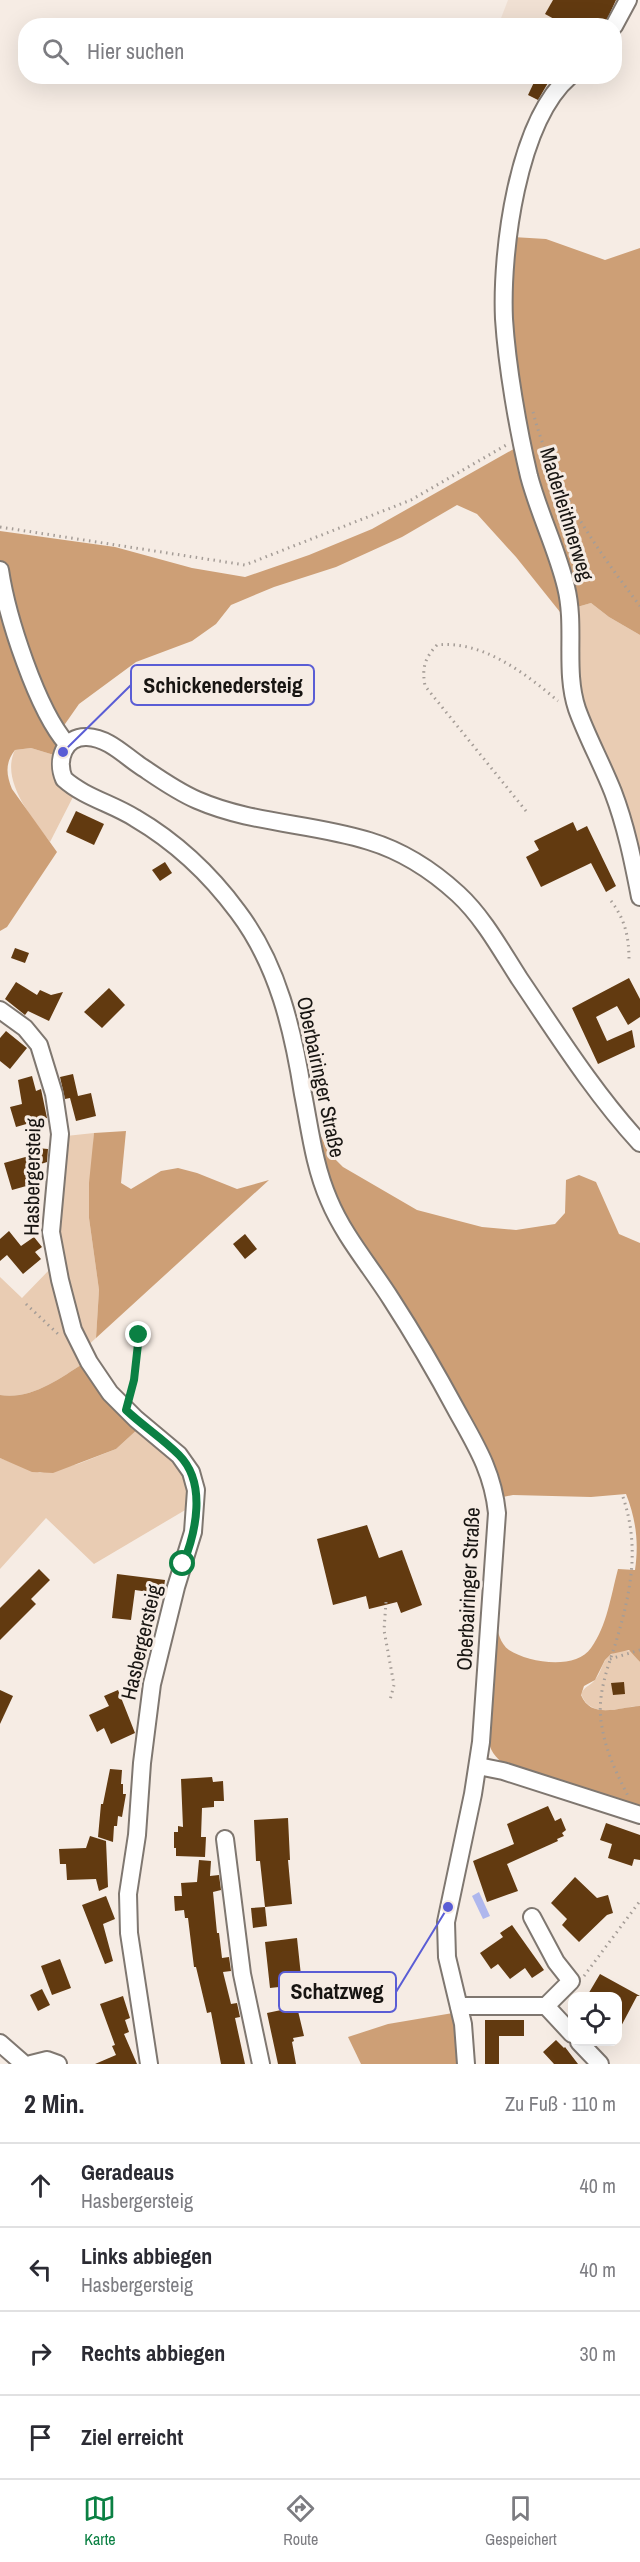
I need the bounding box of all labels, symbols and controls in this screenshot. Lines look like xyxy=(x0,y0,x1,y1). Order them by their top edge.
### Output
search box xyxy=(18,18,622,84)
icon: search xyxy=(39,35,72,68)
text: Hier suchen xyxy=(87,36,184,66)
street label: Maderleithnerweg xyxy=(533,444,601,585)
callout: Schickenedersteig xyxy=(131,665,314,705)
text: Schickenedersteig xyxy=(143,670,303,700)
street label: Oberbairinger Straße xyxy=(290,994,352,1160)
street label: Hasbergersteig xyxy=(16,1117,48,1236)
route end xyxy=(125,1321,151,1347)
street label: Oberbairinger Straße xyxy=(449,1507,487,1671)
route start xyxy=(169,1550,195,1576)
street label: Hasbergersteig xyxy=(114,1581,168,1703)
callout: Schatzweg xyxy=(279,1972,396,2012)
text: Schatzweg xyxy=(290,1976,384,2006)
map controls xyxy=(568,1992,622,2046)
button: locate xyxy=(568,1992,622,2046)
text: 2 Min. xyxy=(24,2086,84,2121)
text: Zu Fuß · 110 m xyxy=(505,2090,616,2117)
text: Geradeaus xyxy=(81,2157,174,2187)
icon: ahead xyxy=(24,2169,57,2202)
text: 40 m xyxy=(580,2172,616,2199)
text: Hasbergersteig xyxy=(81,2187,193,2214)
text: Links abbiegen xyxy=(81,2241,212,2271)
icon: left xyxy=(24,2253,57,2286)
text: 40 m xyxy=(580,2256,616,2283)
text: Hasbergersteig xyxy=(81,2271,193,2298)
icon: right xyxy=(24,2337,57,2370)
text: Rechts abbiegen xyxy=(81,2338,225,2368)
text: 30 m xyxy=(580,2340,616,2367)
icon: arrive xyxy=(24,2421,57,2454)
text: Ziel erreicht xyxy=(81,2422,183,2452)
tab: Karte xyxy=(83,2492,116,2550)
tab: Route xyxy=(283,2492,318,2550)
tab: Gespeichert xyxy=(485,2492,557,2550)

